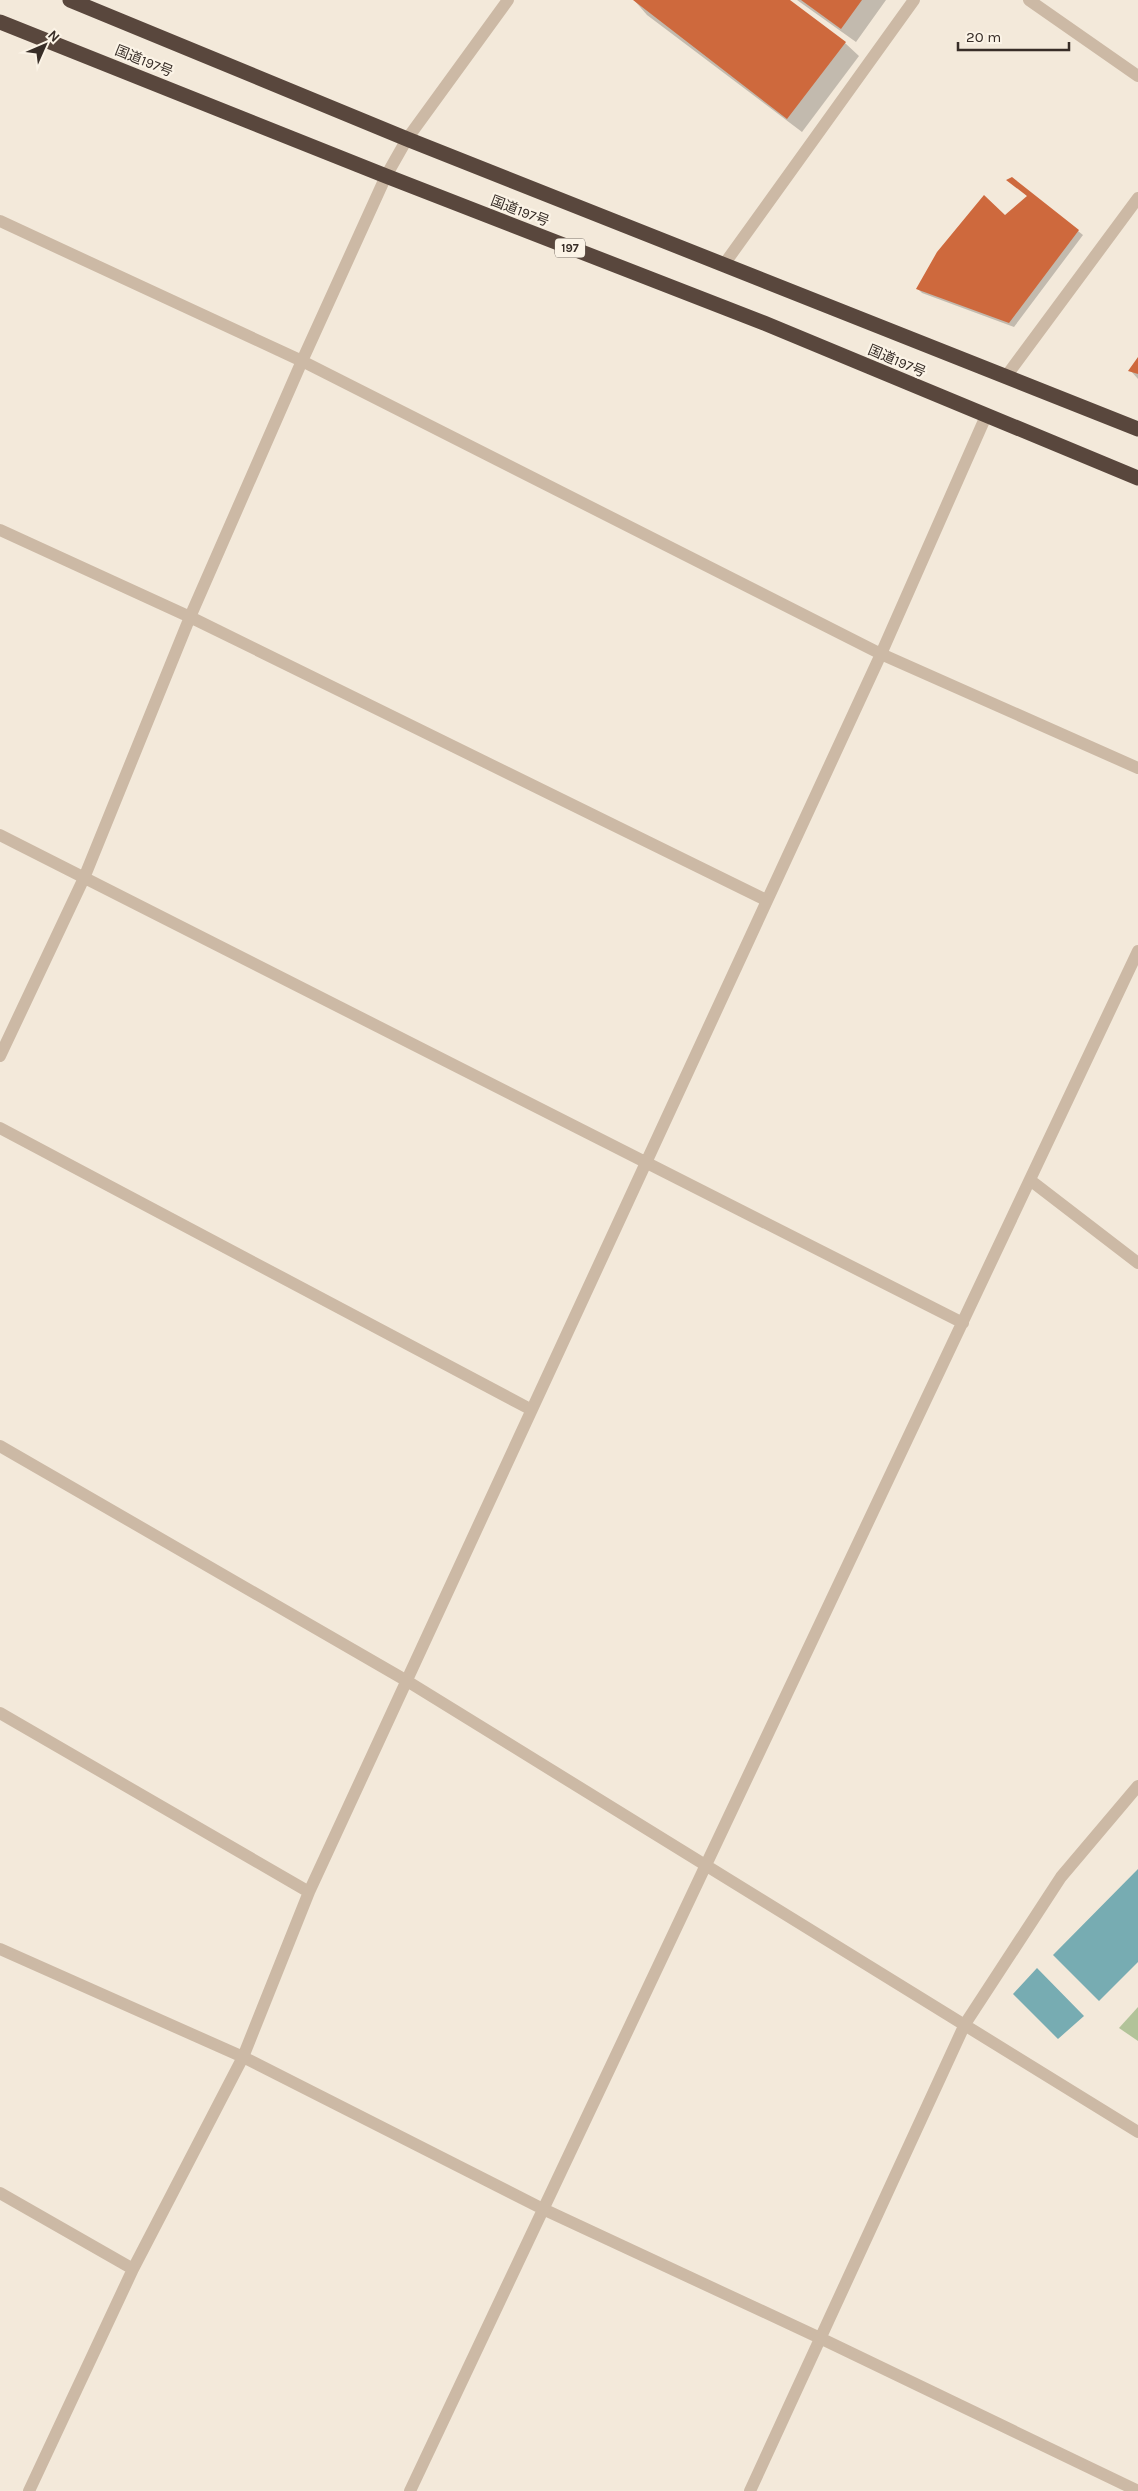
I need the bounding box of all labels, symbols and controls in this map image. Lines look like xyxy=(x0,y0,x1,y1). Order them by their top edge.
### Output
north arrow xyxy=(20,20,70,70)
scale bar xyxy=(958,20,1069,52)
text: N xyxy=(44,27,63,46)
text: 20 m xyxy=(966,28,1001,46)
street label: 国道197号 xyxy=(112,42,176,80)
street label: 国道197号 xyxy=(488,192,552,230)
road number: 197 xyxy=(555,238,585,258)
street label: 国道197号 xyxy=(865,341,929,381)

